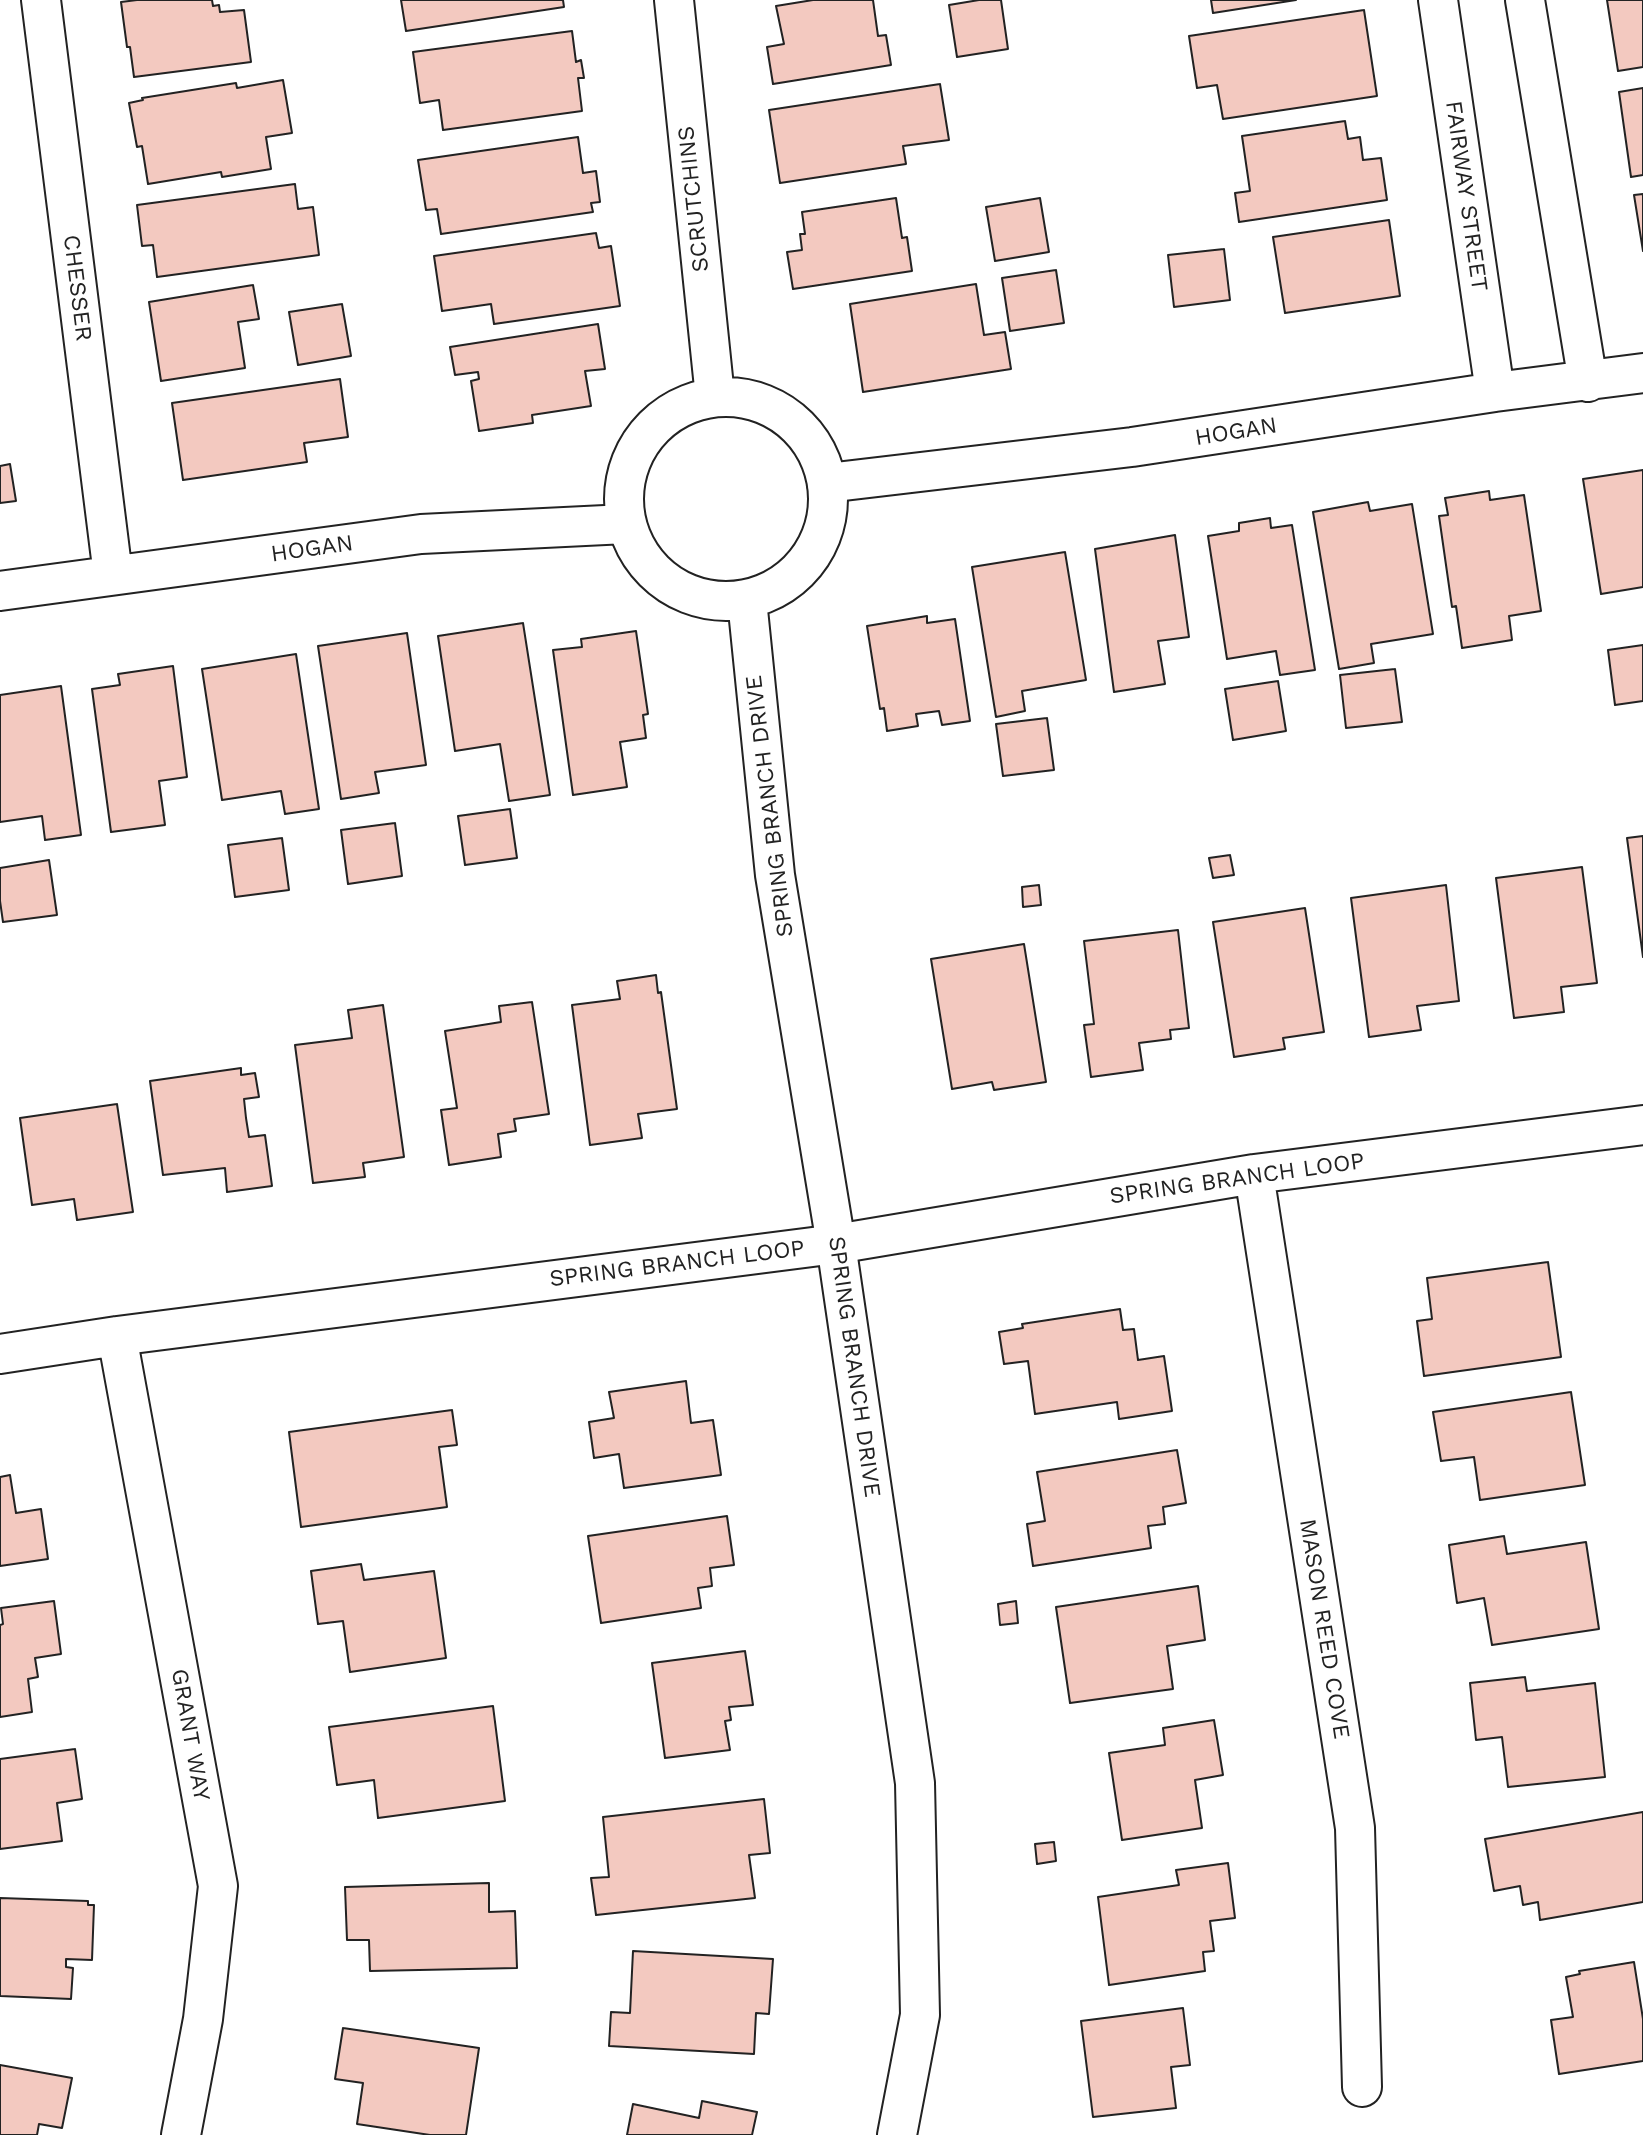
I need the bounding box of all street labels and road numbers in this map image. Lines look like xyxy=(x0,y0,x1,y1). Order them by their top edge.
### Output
street label: FAIRWAY STREET xyxy=(1439,99,1493,293)
street label: SCRUTCHINS xyxy=(673,125,715,273)
street label: CHESSER xyxy=(57,233,97,343)
street label: HOGAN xyxy=(1193,412,1279,452)
street label: HOGAN xyxy=(269,530,355,568)
street label: SPRING BRANCH DRIVE xyxy=(740,674,800,938)
street label: SPRING BRANCH LOOP xyxy=(1108,1147,1366,1211)
street label: SPRING BRANCH LOOP xyxy=(548,1235,806,1293)
street label: SPRING BRANCH DRIVE xyxy=(822,1235,886,1499)
street label: MASON REED COVE xyxy=(1293,1517,1355,1741)
street label: GRANT WAY xyxy=(165,1667,215,1803)

